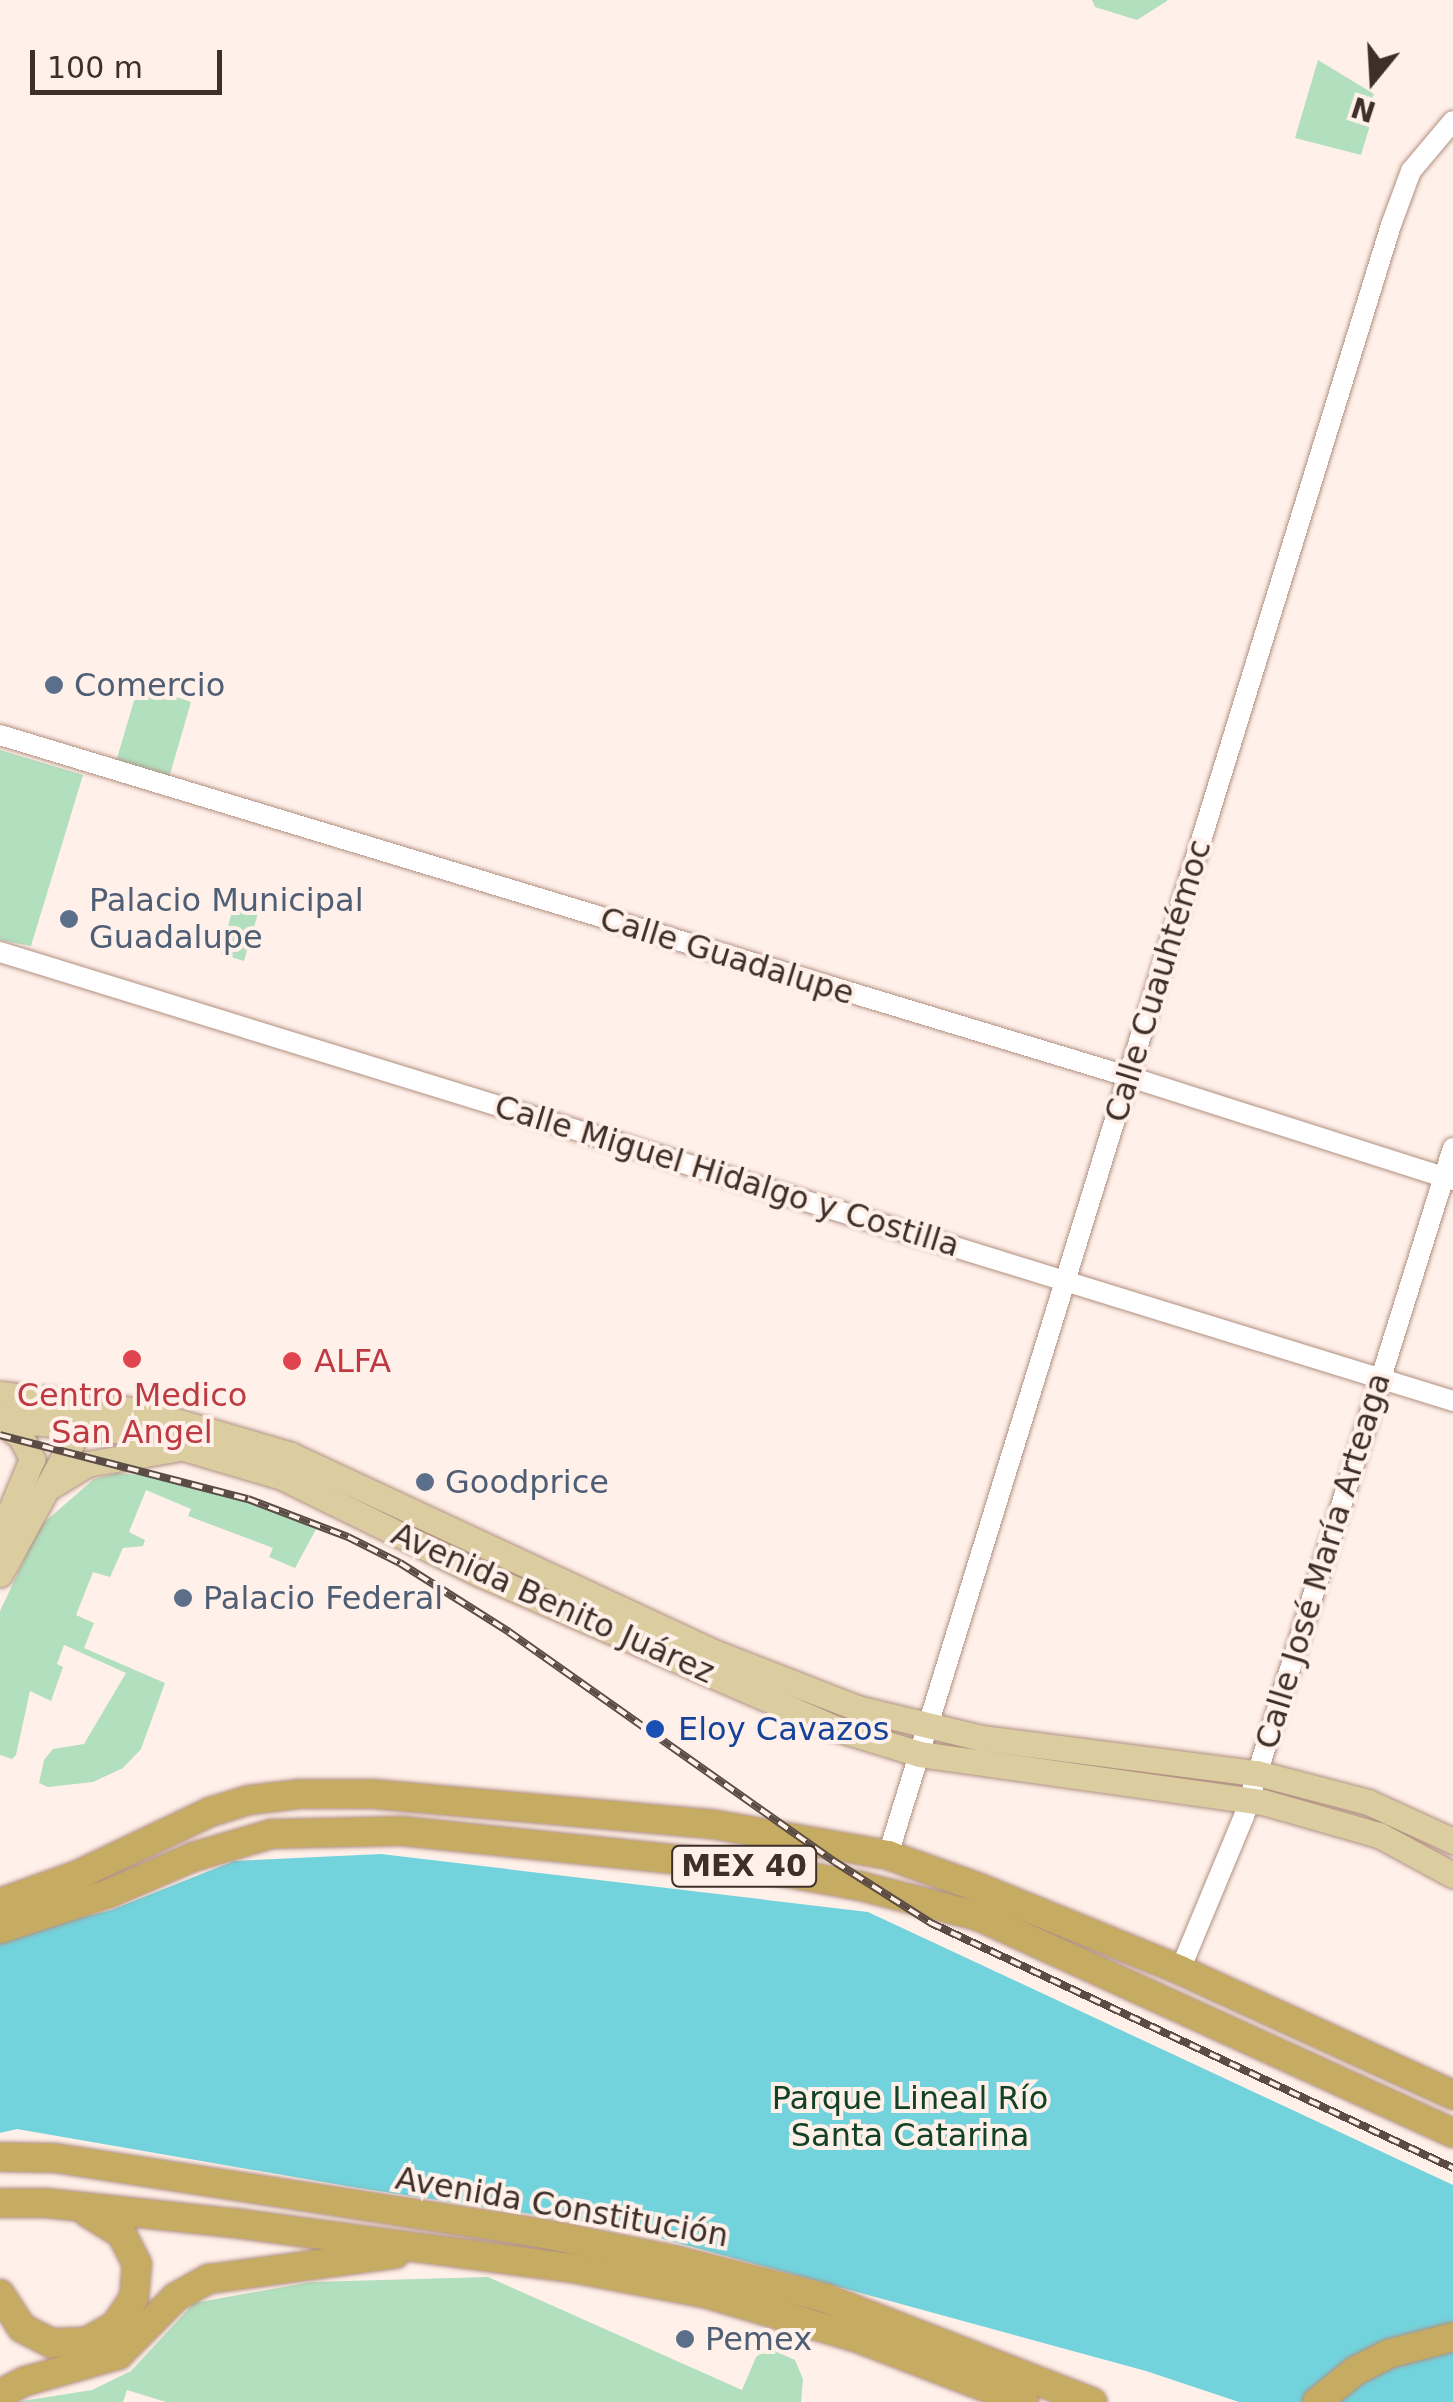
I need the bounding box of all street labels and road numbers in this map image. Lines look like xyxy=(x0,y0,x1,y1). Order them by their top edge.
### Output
street label: Calle Cuauhtémoc xyxy=(1097,835,1219,1127)
street label: Calle Guadalupe xyxy=(595,899,859,1013)
street label: Calle Miguel Hidalgo y Costilla xyxy=(490,1087,964,1265)
street label: Calle José María Arteaga xyxy=(1247,1368,1399,1754)
street label: Avenida Benito Juárez xyxy=(386,1514,720,1692)
road number: MEX 40 xyxy=(669,1841,819,1891)
street label: Avenida Constitución xyxy=(393,2159,731,2255)

